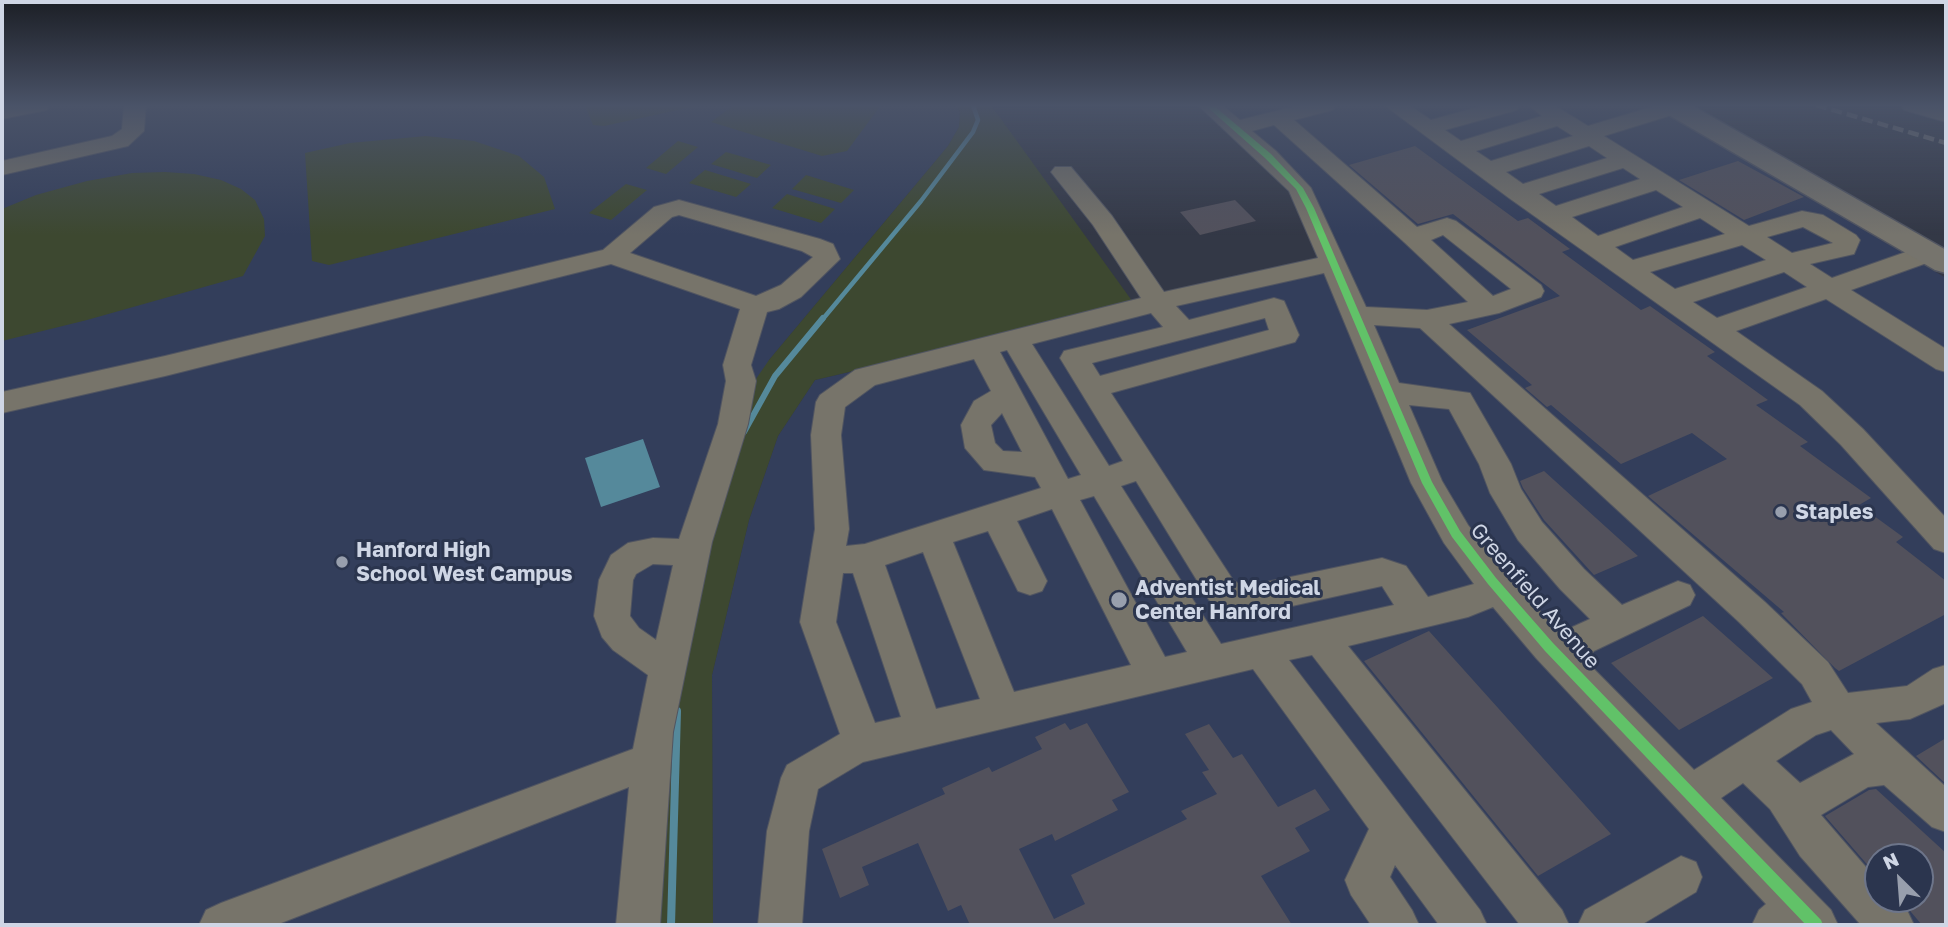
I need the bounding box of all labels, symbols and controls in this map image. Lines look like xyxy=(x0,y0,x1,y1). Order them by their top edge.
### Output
place label: Staples xyxy=(1795,499,1873,525)
marker: Staples xyxy=(1773,504,1789,520)
street label: Greenfield Avenue xyxy=(1465,518,1605,674)
place label: Hanford High School West Campus xyxy=(356,537,573,587)
marker: Hanford High School West Campus xyxy=(334,554,350,570)
place label: Adventist Medical Center Hanford xyxy=(1135,575,1320,625)
marker: Adventist Medical Center Hanford xyxy=(1109,590,1129,610)
north arrow xyxy=(1864,843,1934,913)
text: N xyxy=(1879,847,1902,874)

